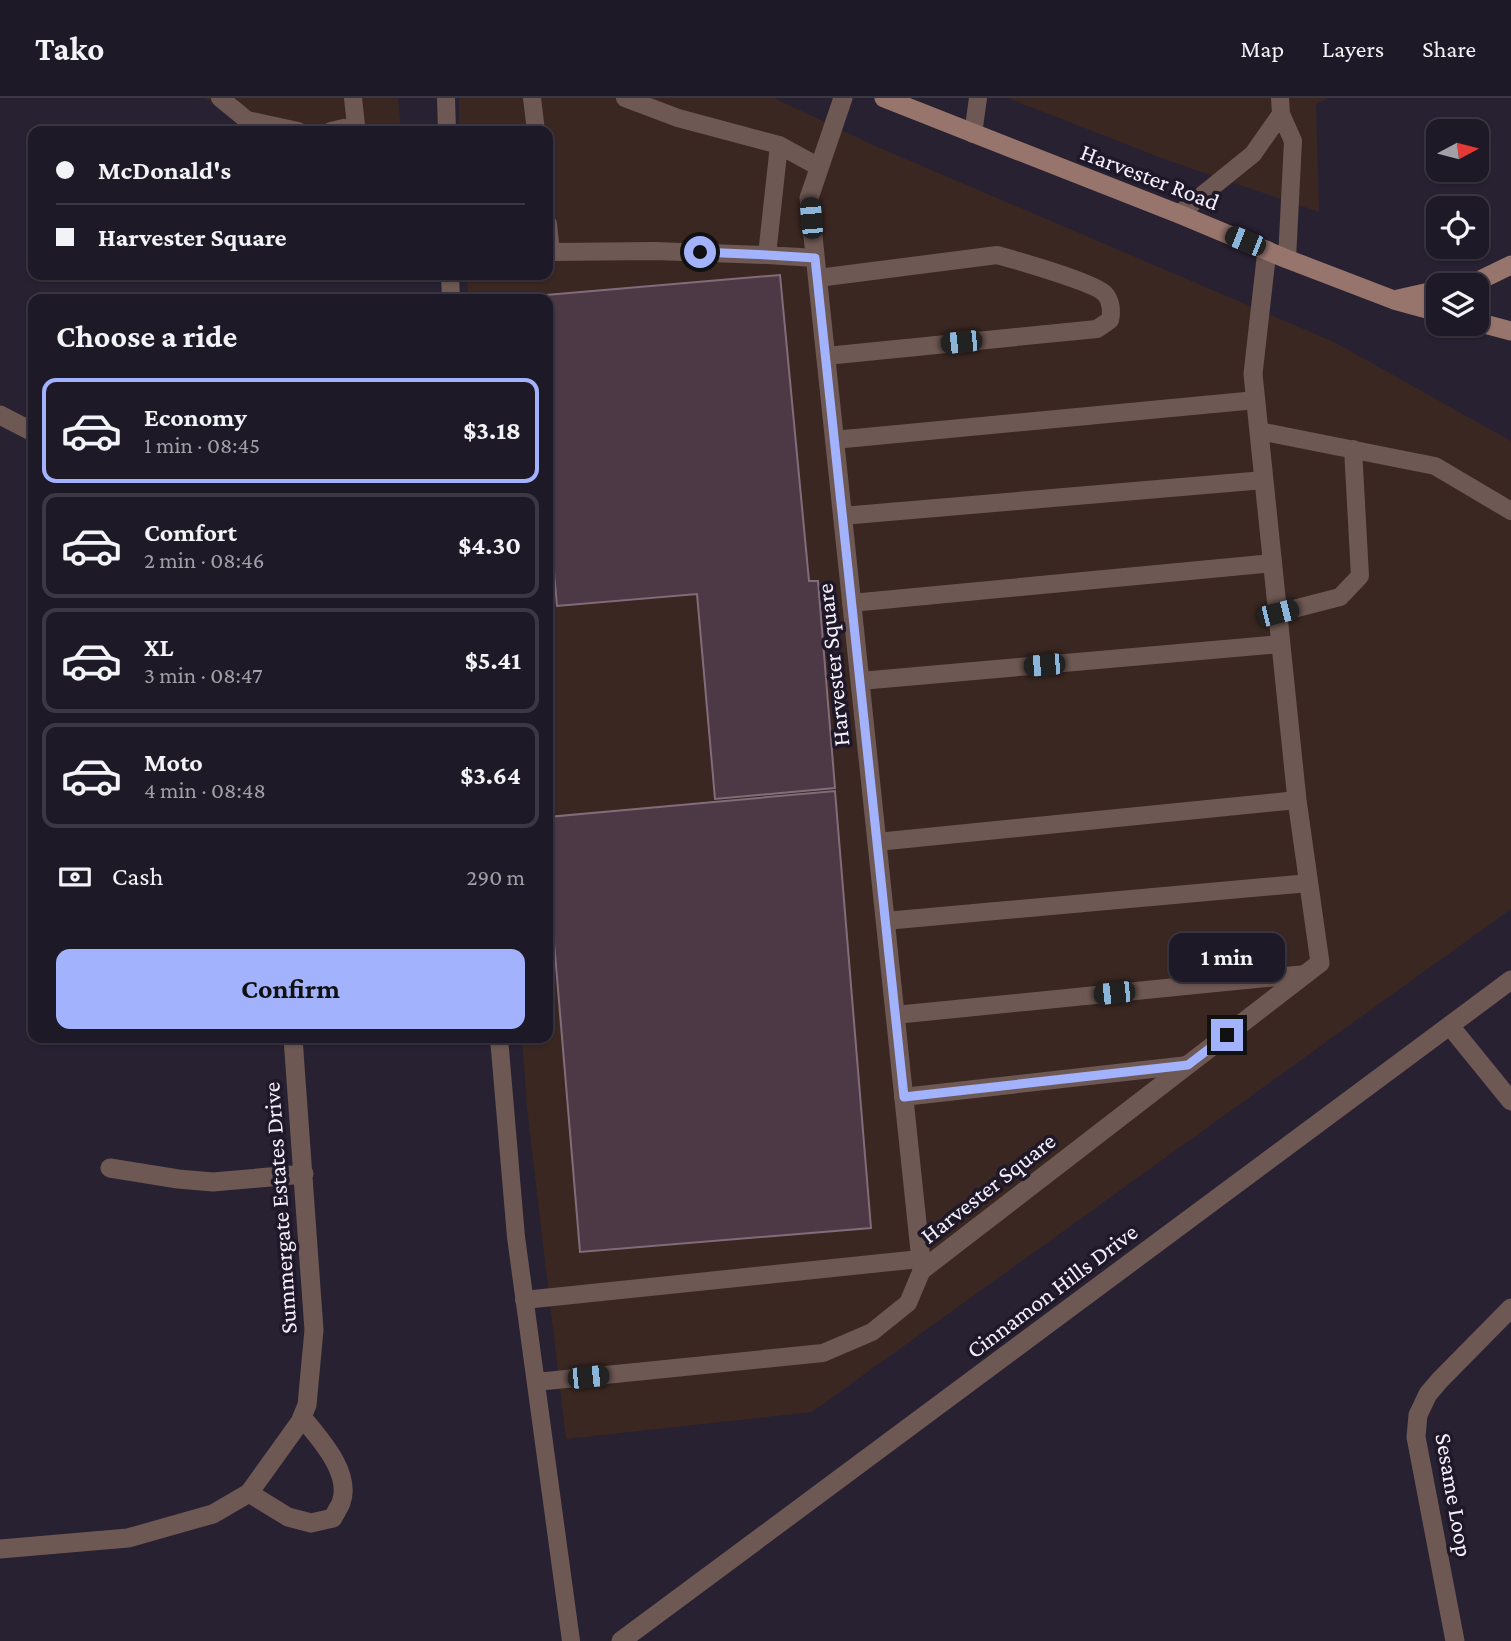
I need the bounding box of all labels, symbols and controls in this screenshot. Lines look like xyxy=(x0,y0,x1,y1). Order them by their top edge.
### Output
text: Tako xyxy=(35,30,104,67)
text: Map xyxy=(1240,35,1284,62)
text: Layers xyxy=(1322,35,1384,62)
text: Share xyxy=(1422,35,1476,62)
north arrow xyxy=(1426,119,1489,182)
map controls xyxy=(1426,119,1489,336)
street label: Harvester Road xyxy=(1077,138,1224,215)
text: McDonald's xyxy=(98,156,231,185)
car xyxy=(799,196,824,240)
button: locate xyxy=(1426,196,1489,259)
text: Harvester Square xyxy=(98,223,287,252)
car xyxy=(1222,223,1269,259)
route start xyxy=(684,236,716,268)
button: layers xyxy=(1426,273,1489,336)
text: Choose a ride xyxy=(56,318,237,354)
car xyxy=(940,329,983,355)
icon: car xyxy=(60,399,123,462)
text: Economy xyxy=(144,403,247,432)
text: $3.18 xyxy=(463,416,521,445)
text: 1 min · 08:45 xyxy=(144,432,260,458)
icon: car xyxy=(60,514,123,577)
text: Comfort xyxy=(144,518,237,547)
text: $4.30 xyxy=(458,531,521,560)
text: 2 min · 08:46 xyxy=(144,547,264,573)
street label: Harvester Square xyxy=(811,582,854,748)
car xyxy=(1256,598,1301,628)
icon: car xyxy=(60,629,123,692)
text: XL xyxy=(144,633,173,662)
text: $5.41 xyxy=(465,646,521,675)
car xyxy=(1023,653,1066,677)
text: 3 min · 08:47 xyxy=(144,662,263,688)
icon: car xyxy=(60,744,123,807)
text: Moto xyxy=(144,748,203,777)
text: $3.64 xyxy=(460,761,521,790)
text: 4 min · 08:48 xyxy=(144,777,266,803)
icon: cash xyxy=(56,858,94,896)
text: Cash xyxy=(112,862,163,891)
text: 290 m xyxy=(467,864,525,890)
callout: 1 min xyxy=(1169,934,1285,982)
text: 1 min xyxy=(1201,944,1253,970)
button: Confirm xyxy=(56,949,525,1029)
car xyxy=(1093,980,1136,1006)
route end xyxy=(1211,1019,1243,1051)
street label: Summergate Estates Drive xyxy=(257,1081,302,1335)
street label: Harvester Square xyxy=(915,1127,1060,1249)
street label: Cinnamon Hills Drive xyxy=(961,1218,1142,1364)
car xyxy=(567,1364,610,1390)
street label: Sesame Loop xyxy=(1430,1431,1479,1559)

